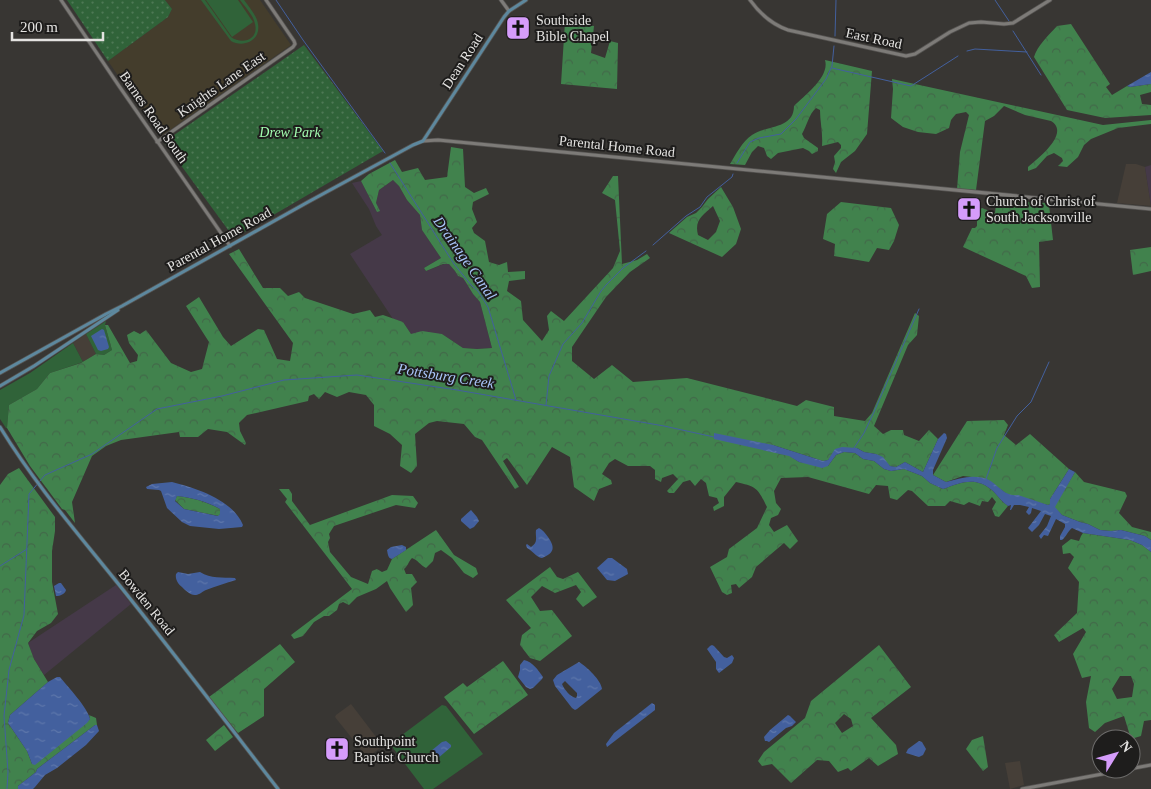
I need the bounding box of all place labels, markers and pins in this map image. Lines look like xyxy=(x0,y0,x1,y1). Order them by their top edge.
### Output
place label: Southside Bible Chapel xyxy=(536,13,610,44)
church icon: Southside Bible Chapel xyxy=(505,15,531,41)
place label: Church of Christ of South Jacksonville xyxy=(986,194,1096,225)
church icon: Church of Christ of South Jacksonville xyxy=(956,196,982,222)
place label: Southpoint Baptist Church xyxy=(354,734,438,765)
church icon: Southpoint Baptist Church xyxy=(324,736,350,762)

